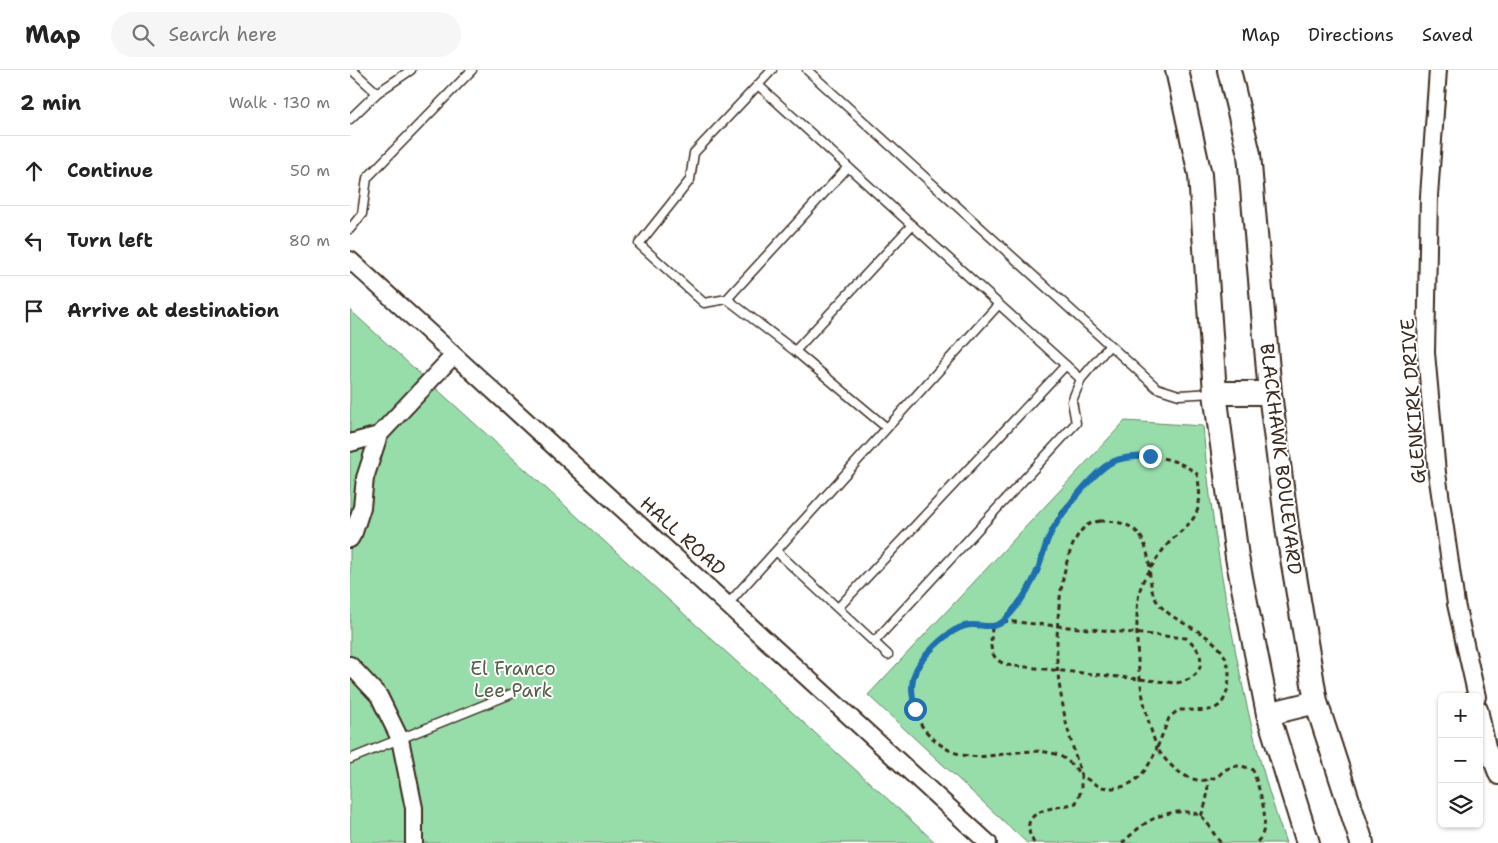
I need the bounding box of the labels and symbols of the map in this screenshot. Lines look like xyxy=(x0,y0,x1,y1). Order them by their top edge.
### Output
street label: GLENKIRK DRIVE xyxy=(1395,317,1431,485)
street label: BLACKHAWK BOULEVARD xyxy=(1254,342,1308,576)
route end xyxy=(1139,445,1162,468)
street label: HALL ROAD xyxy=(635,491,731,581)
park label: El Franco Lee Park xyxy=(470,656,556,703)
route start xyxy=(904,698,927,721)

